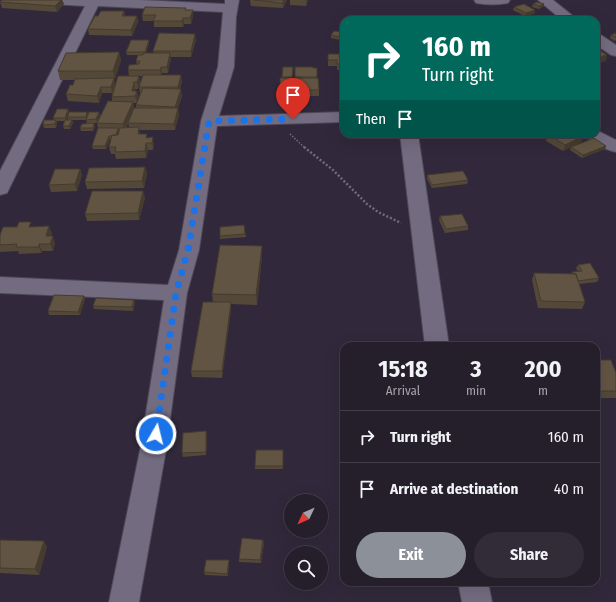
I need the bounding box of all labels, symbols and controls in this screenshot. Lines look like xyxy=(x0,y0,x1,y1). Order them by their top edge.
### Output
text: 160 m xyxy=(422,30,491,63)
icon: right xyxy=(356,32,408,84)
text: Turn right xyxy=(422,64,494,86)
pin xyxy=(276,78,310,119)
icon: arrive xyxy=(282,84,304,106)
icon: arrive xyxy=(394,108,416,130)
text: Then xyxy=(356,110,386,128)
text: 15:18 xyxy=(378,355,428,383)
text: 3 xyxy=(470,355,482,383)
text: 200 xyxy=(524,355,562,383)
text: Arrival xyxy=(386,383,420,398)
text: min xyxy=(466,383,486,398)
text: m xyxy=(538,383,548,398)
position arrow xyxy=(135,413,177,455)
icon: right xyxy=(356,426,378,448)
text: Turn right xyxy=(390,428,451,446)
text: 160 m xyxy=(548,428,584,446)
icon: arrive xyxy=(356,478,378,500)
text: Arrive at destination xyxy=(390,480,518,498)
text: 40 m xyxy=(554,480,584,498)
north arrow xyxy=(284,494,328,538)
map controls xyxy=(284,494,328,590)
button: Exit xyxy=(356,532,466,578)
button: Share xyxy=(474,532,584,578)
button: search xyxy=(284,546,328,590)

